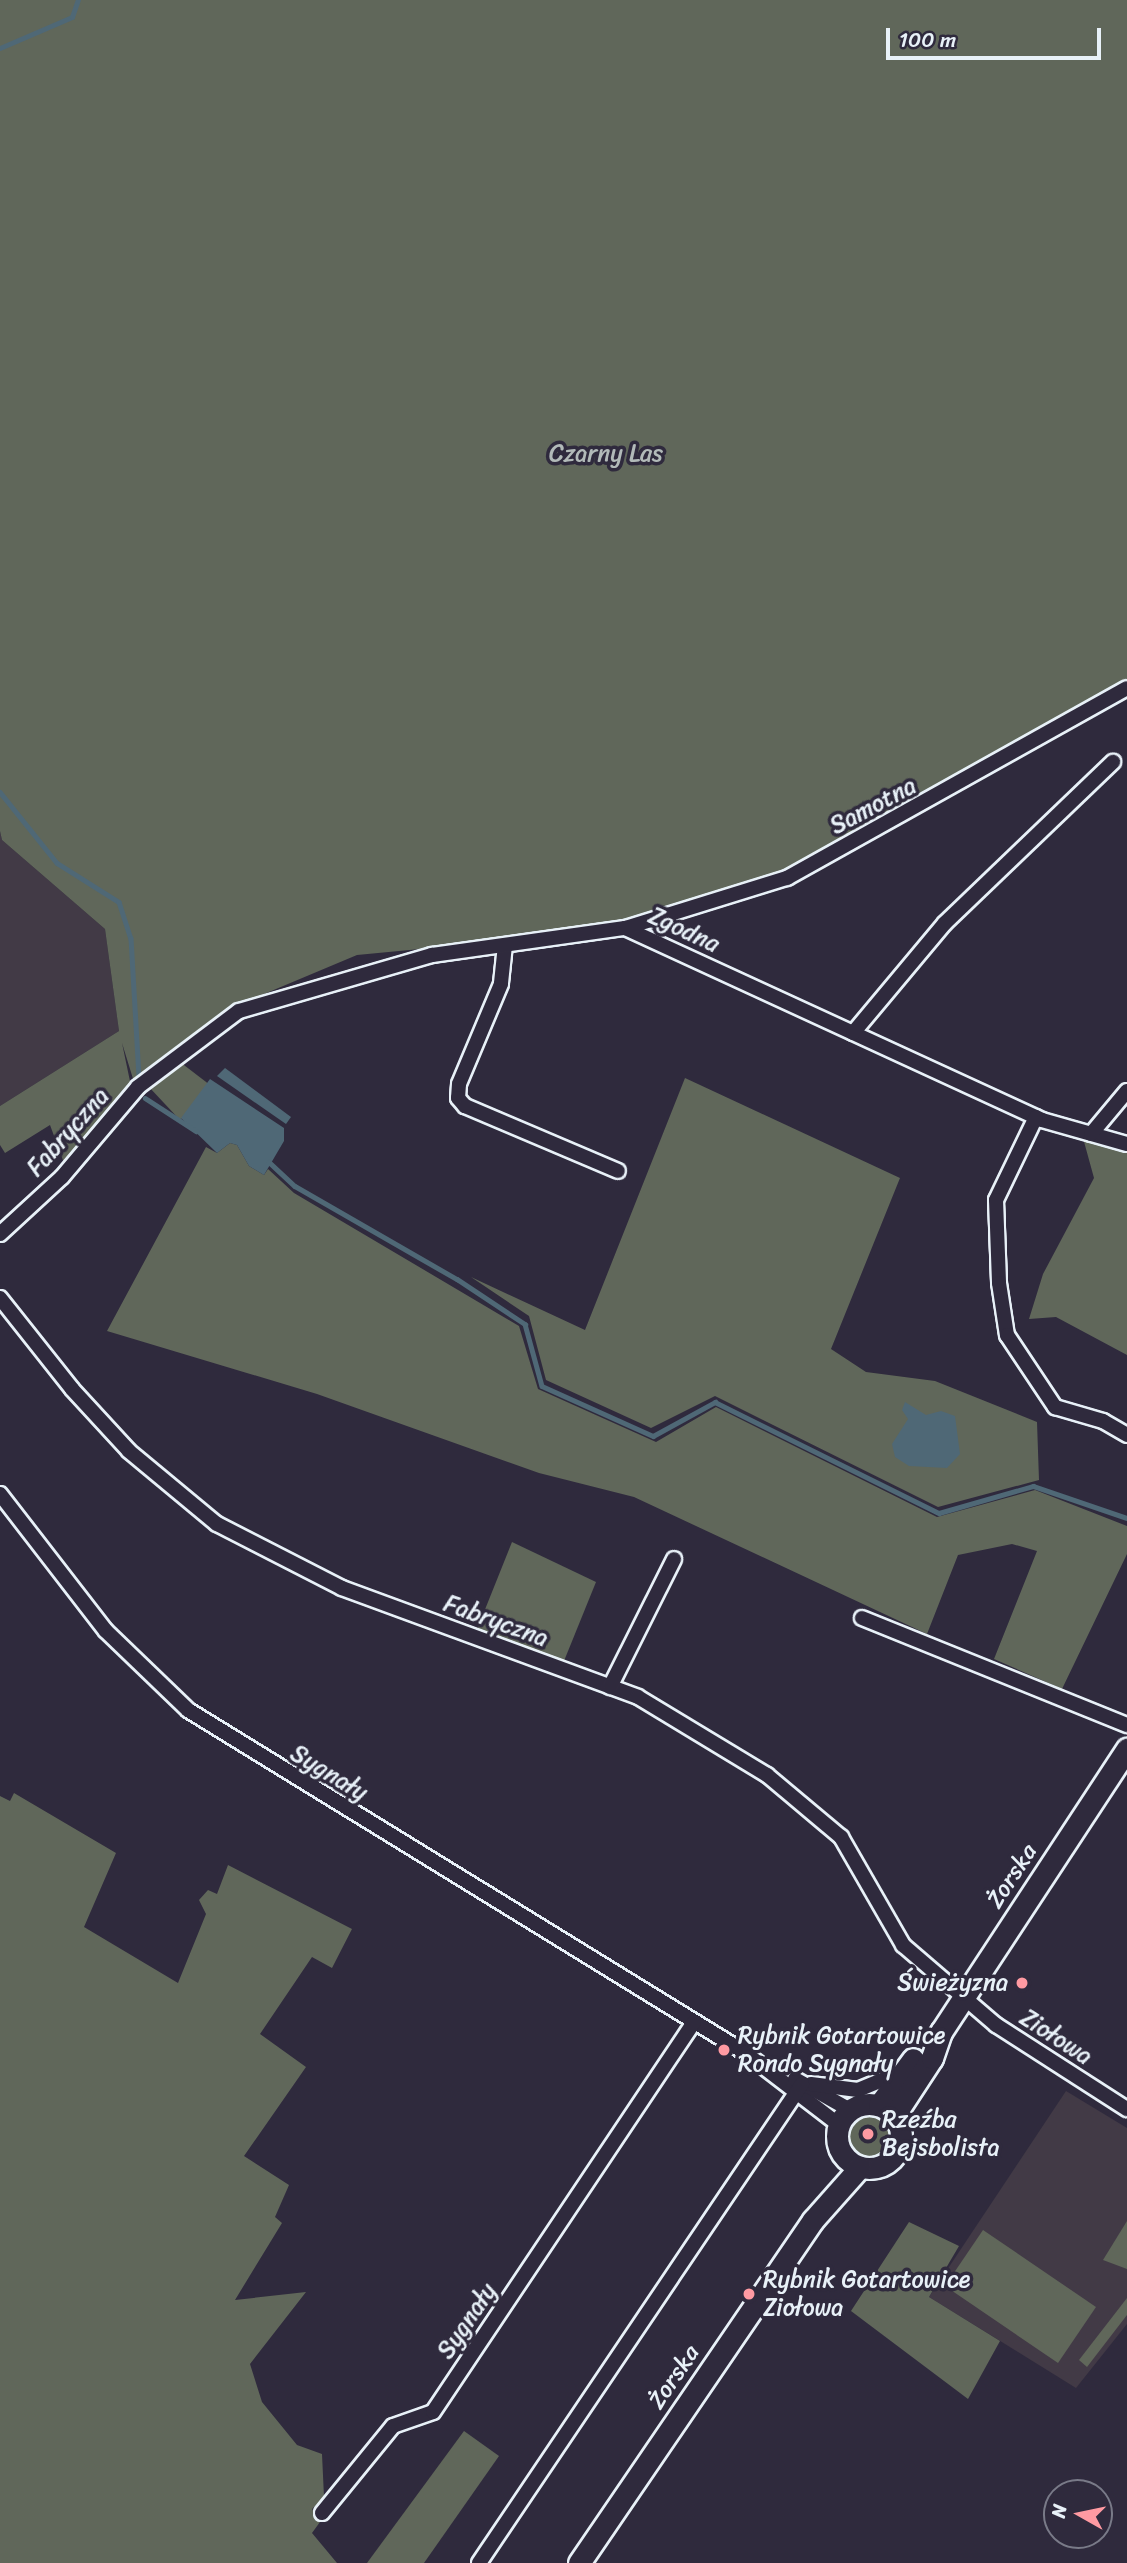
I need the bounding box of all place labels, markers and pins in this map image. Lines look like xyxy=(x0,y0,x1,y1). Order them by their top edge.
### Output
place label: Świeżyzna xyxy=(897,1969,1008,1997)
marker: Świeżyzna xyxy=(1014,1975,1030,1991)
place label: Rybnik Gotartowice Rondo Sygnały xyxy=(738,2022,945,2078)
marker: Rybnik Gotartowice Rondo Sygnały xyxy=(716,2042,732,2058)
place label: Rzeźba Bejsbolista xyxy=(882,2106,1000,2162)
marker: Rzeźba Bejsbolista xyxy=(860,2126,876,2142)
place label: Rybnik Gotartowice Ziołowa xyxy=(763,2266,970,2322)
marker: Rybnik Gotartowice Ziołowa xyxy=(741,2286,757,2302)

